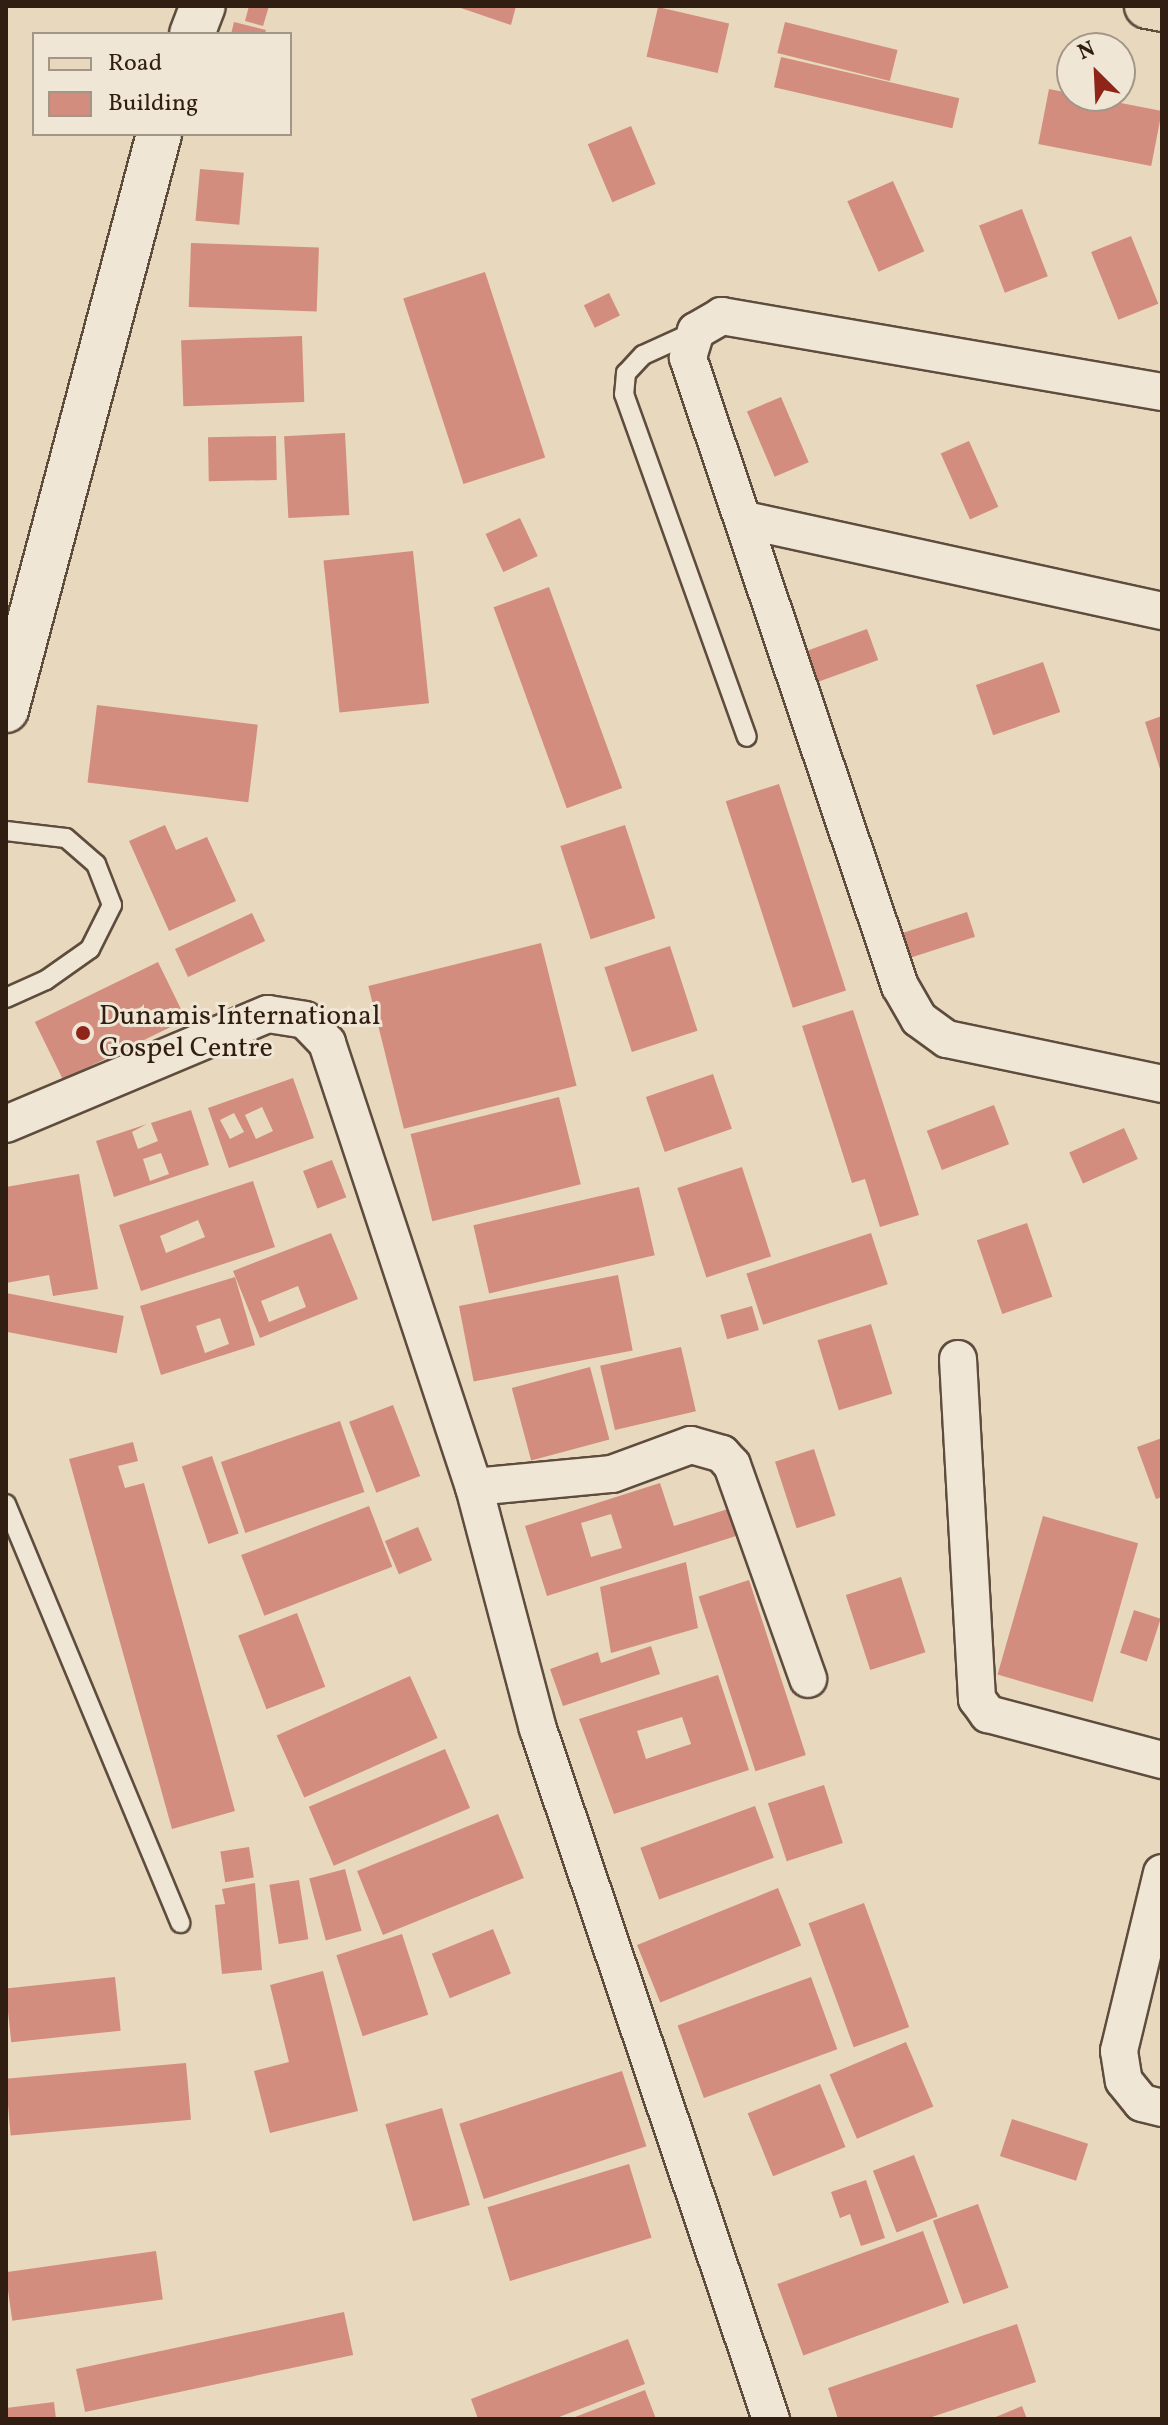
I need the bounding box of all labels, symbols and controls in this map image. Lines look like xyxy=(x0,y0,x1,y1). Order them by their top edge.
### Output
legend xyxy=(32,32,292,136)
north arrow xyxy=(1056,32,1136,112)
text: N xyxy=(1073,34,1100,69)
text: Road xyxy=(108,47,162,81)
text: Building xyxy=(108,87,198,121)
place label: Dunamis International Gospel Centre xyxy=(99,1000,380,1066)
marker: Dunamis International Gospel Centre xyxy=(74,1024,92,1042)

